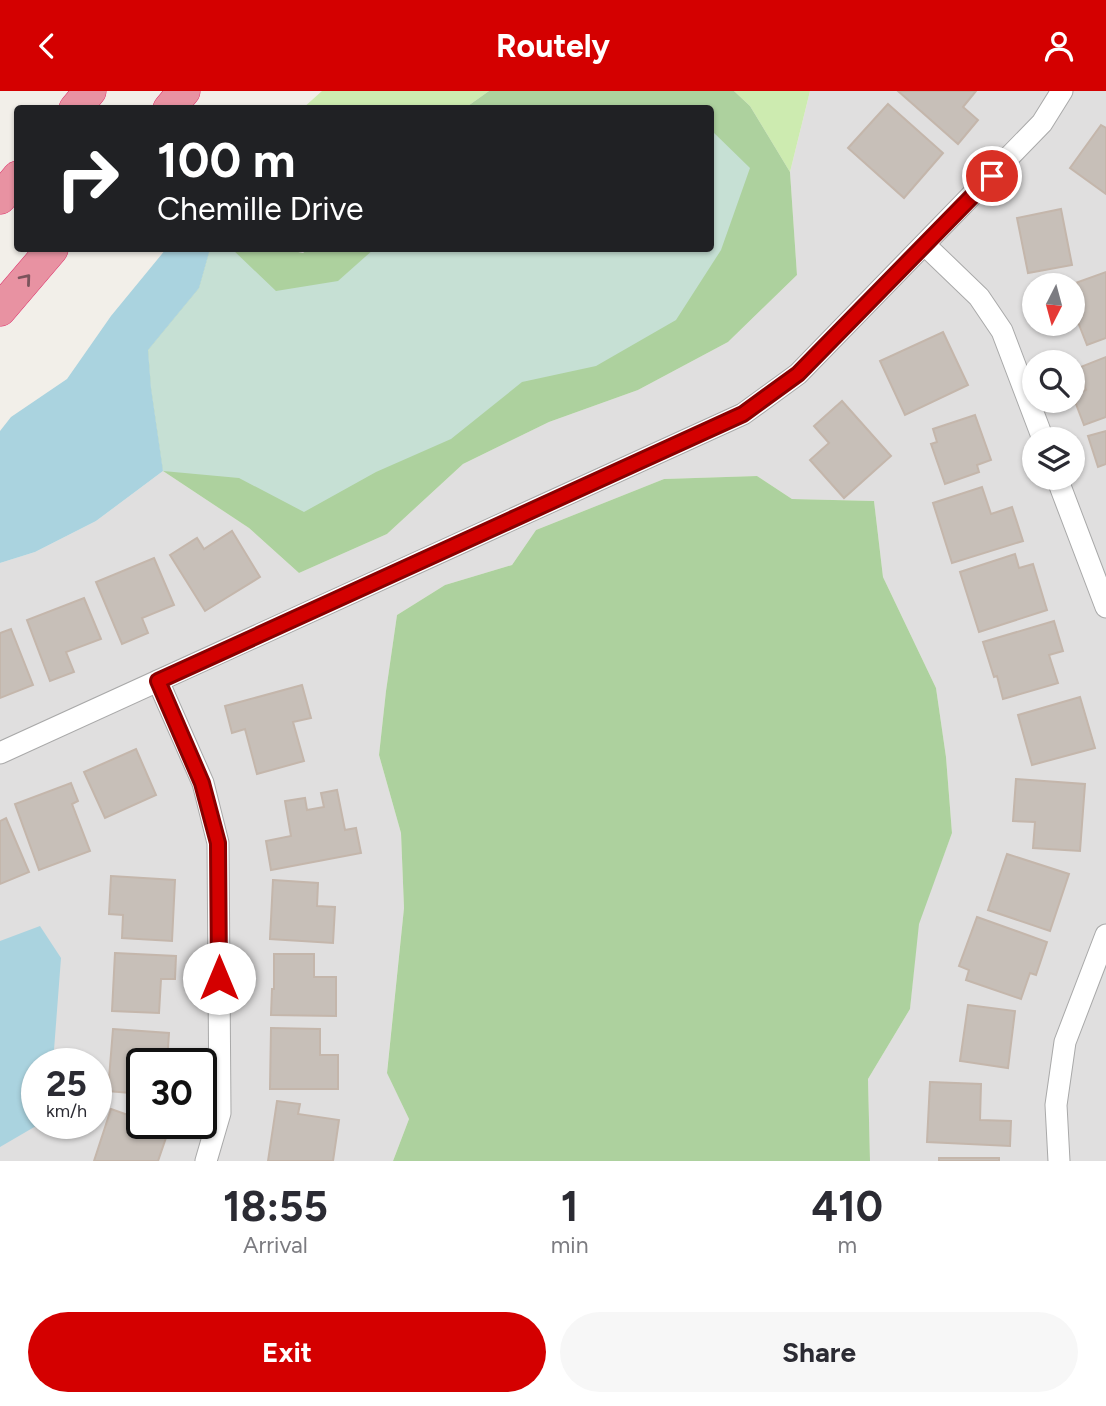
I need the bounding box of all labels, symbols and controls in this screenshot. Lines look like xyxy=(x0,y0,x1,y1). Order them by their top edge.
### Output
icon: back xyxy=(28,27,66,65)
text: Routely xyxy=(496,27,610,65)
icon: person xyxy=(1040,27,1078,65)
text: 100 m xyxy=(157,130,296,189)
icon: right xyxy=(42,133,133,224)
pin xyxy=(962,146,1022,206)
icon: arrive xyxy=(973,157,1011,195)
text: Chemille Drive xyxy=(157,190,364,228)
north arrow xyxy=(1022,273,1085,336)
map controls xyxy=(1022,273,1085,490)
one-way arrow xyxy=(18,274,30,287)
button: search xyxy=(1022,350,1085,413)
button: layers xyxy=(1022,427,1085,490)
position arrow xyxy=(182,941,256,1015)
speed limit sign: 30 xyxy=(126,1048,217,1139)
text: 25 xyxy=(46,1063,87,1105)
text: km/h xyxy=(46,1100,87,1122)
text: 18:55 xyxy=(223,1181,328,1232)
text: 1 xyxy=(561,1181,579,1232)
text: 410 xyxy=(811,1181,883,1232)
text: Arrival xyxy=(243,1231,308,1259)
text: min xyxy=(551,1231,589,1259)
text: m xyxy=(837,1231,857,1259)
button: Exit xyxy=(28,1312,546,1392)
button: Share xyxy=(560,1312,1078,1392)

